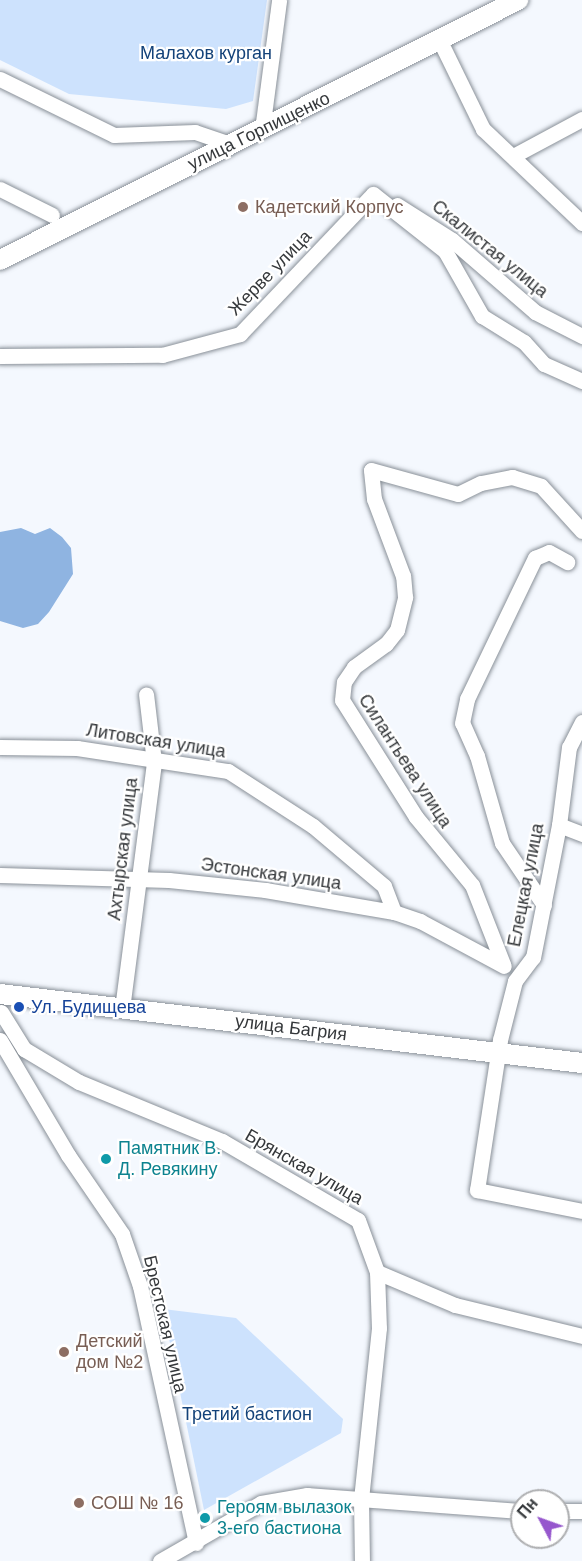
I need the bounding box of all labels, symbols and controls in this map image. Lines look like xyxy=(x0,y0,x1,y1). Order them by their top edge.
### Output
park label: Малахов курган xyxy=(140,42,272,64)
street label: улица Горпищенко xyxy=(184,87,334,175)
place label: Кадетский Корпус xyxy=(255,196,403,218)
street label: Скалистая улица xyxy=(428,196,552,302)
marker: Кадетский Корпус xyxy=(236,200,250,214)
street label: Жерве улица xyxy=(224,226,316,320)
street label: Силантьева улица xyxy=(354,690,456,832)
street label: Литовская улица xyxy=(85,719,227,763)
street label: Ахтырская улица xyxy=(104,776,142,922)
street label: Елецкая улица xyxy=(503,821,549,949)
street label: Эстонская улица xyxy=(199,853,343,895)
place label: Ул. Будищева xyxy=(31,996,146,1018)
marker: Ул. Будищева xyxy=(12,1000,26,1014)
street label: улица Багрия xyxy=(234,1010,348,1046)
street label: Брянская улица xyxy=(241,1124,367,1210)
place label: Памятник В. Д. Ревякину xyxy=(118,1138,221,1180)
marker: Памятник В. Д. Ревякину xyxy=(99,1152,113,1166)
street label: Брестская улица xyxy=(139,1253,191,1395)
place label: Детский дом №2 xyxy=(76,1331,143,1374)
marker: Детский дом №2 xyxy=(57,1345,71,1359)
park label: Третий бастион xyxy=(182,1403,312,1425)
north arrow xyxy=(510,1489,570,1549)
place label: СОШ № 16 xyxy=(91,1492,183,1514)
text: Пн xyxy=(514,1495,541,1522)
marker: СОШ № 16 xyxy=(72,1496,86,1510)
place label: Героям вылазок 3-его бастиона xyxy=(217,1497,351,1540)
marker: Героям вылазок 3-его бастиона xyxy=(198,1511,212,1525)

